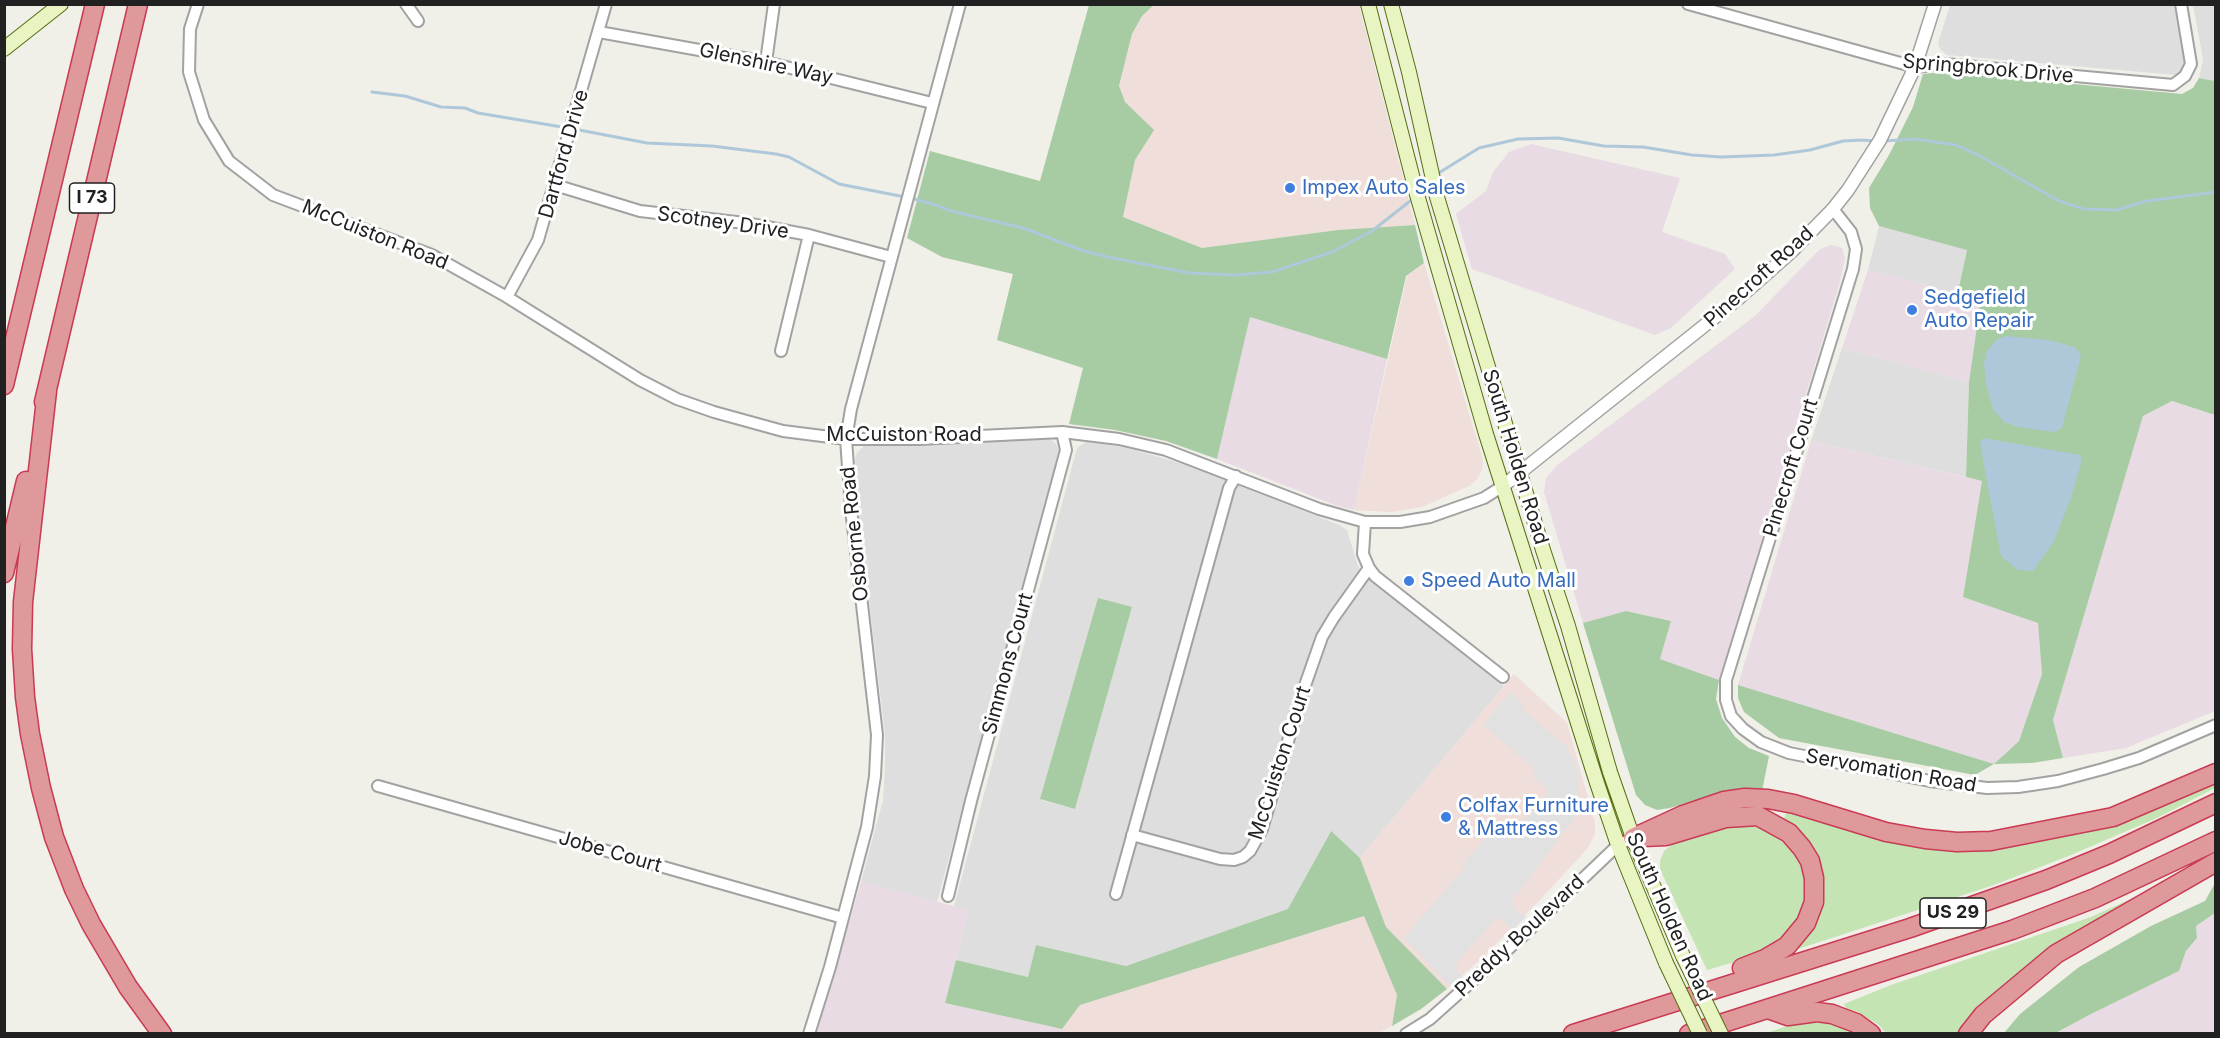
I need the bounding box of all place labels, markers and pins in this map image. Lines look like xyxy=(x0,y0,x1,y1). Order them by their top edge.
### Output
place label: Impex Auto Sales xyxy=(1302,176,1466,200)
marker: Impex Auto Sales xyxy=(1283,181,1297,195)
place label: Sedgefield Auto Repair xyxy=(1924,286,2034,333)
marker: Sedgefield Auto Repair xyxy=(1905,303,1919,317)
place label: Speed Auto Mall xyxy=(1421,569,1576,593)
marker: Speed Auto Mall xyxy=(1402,574,1416,588)
place label: Colfax Furniture & Mattress xyxy=(1458,794,1609,841)
marker: Colfax Furniture & Mattress xyxy=(1439,810,1453,824)

